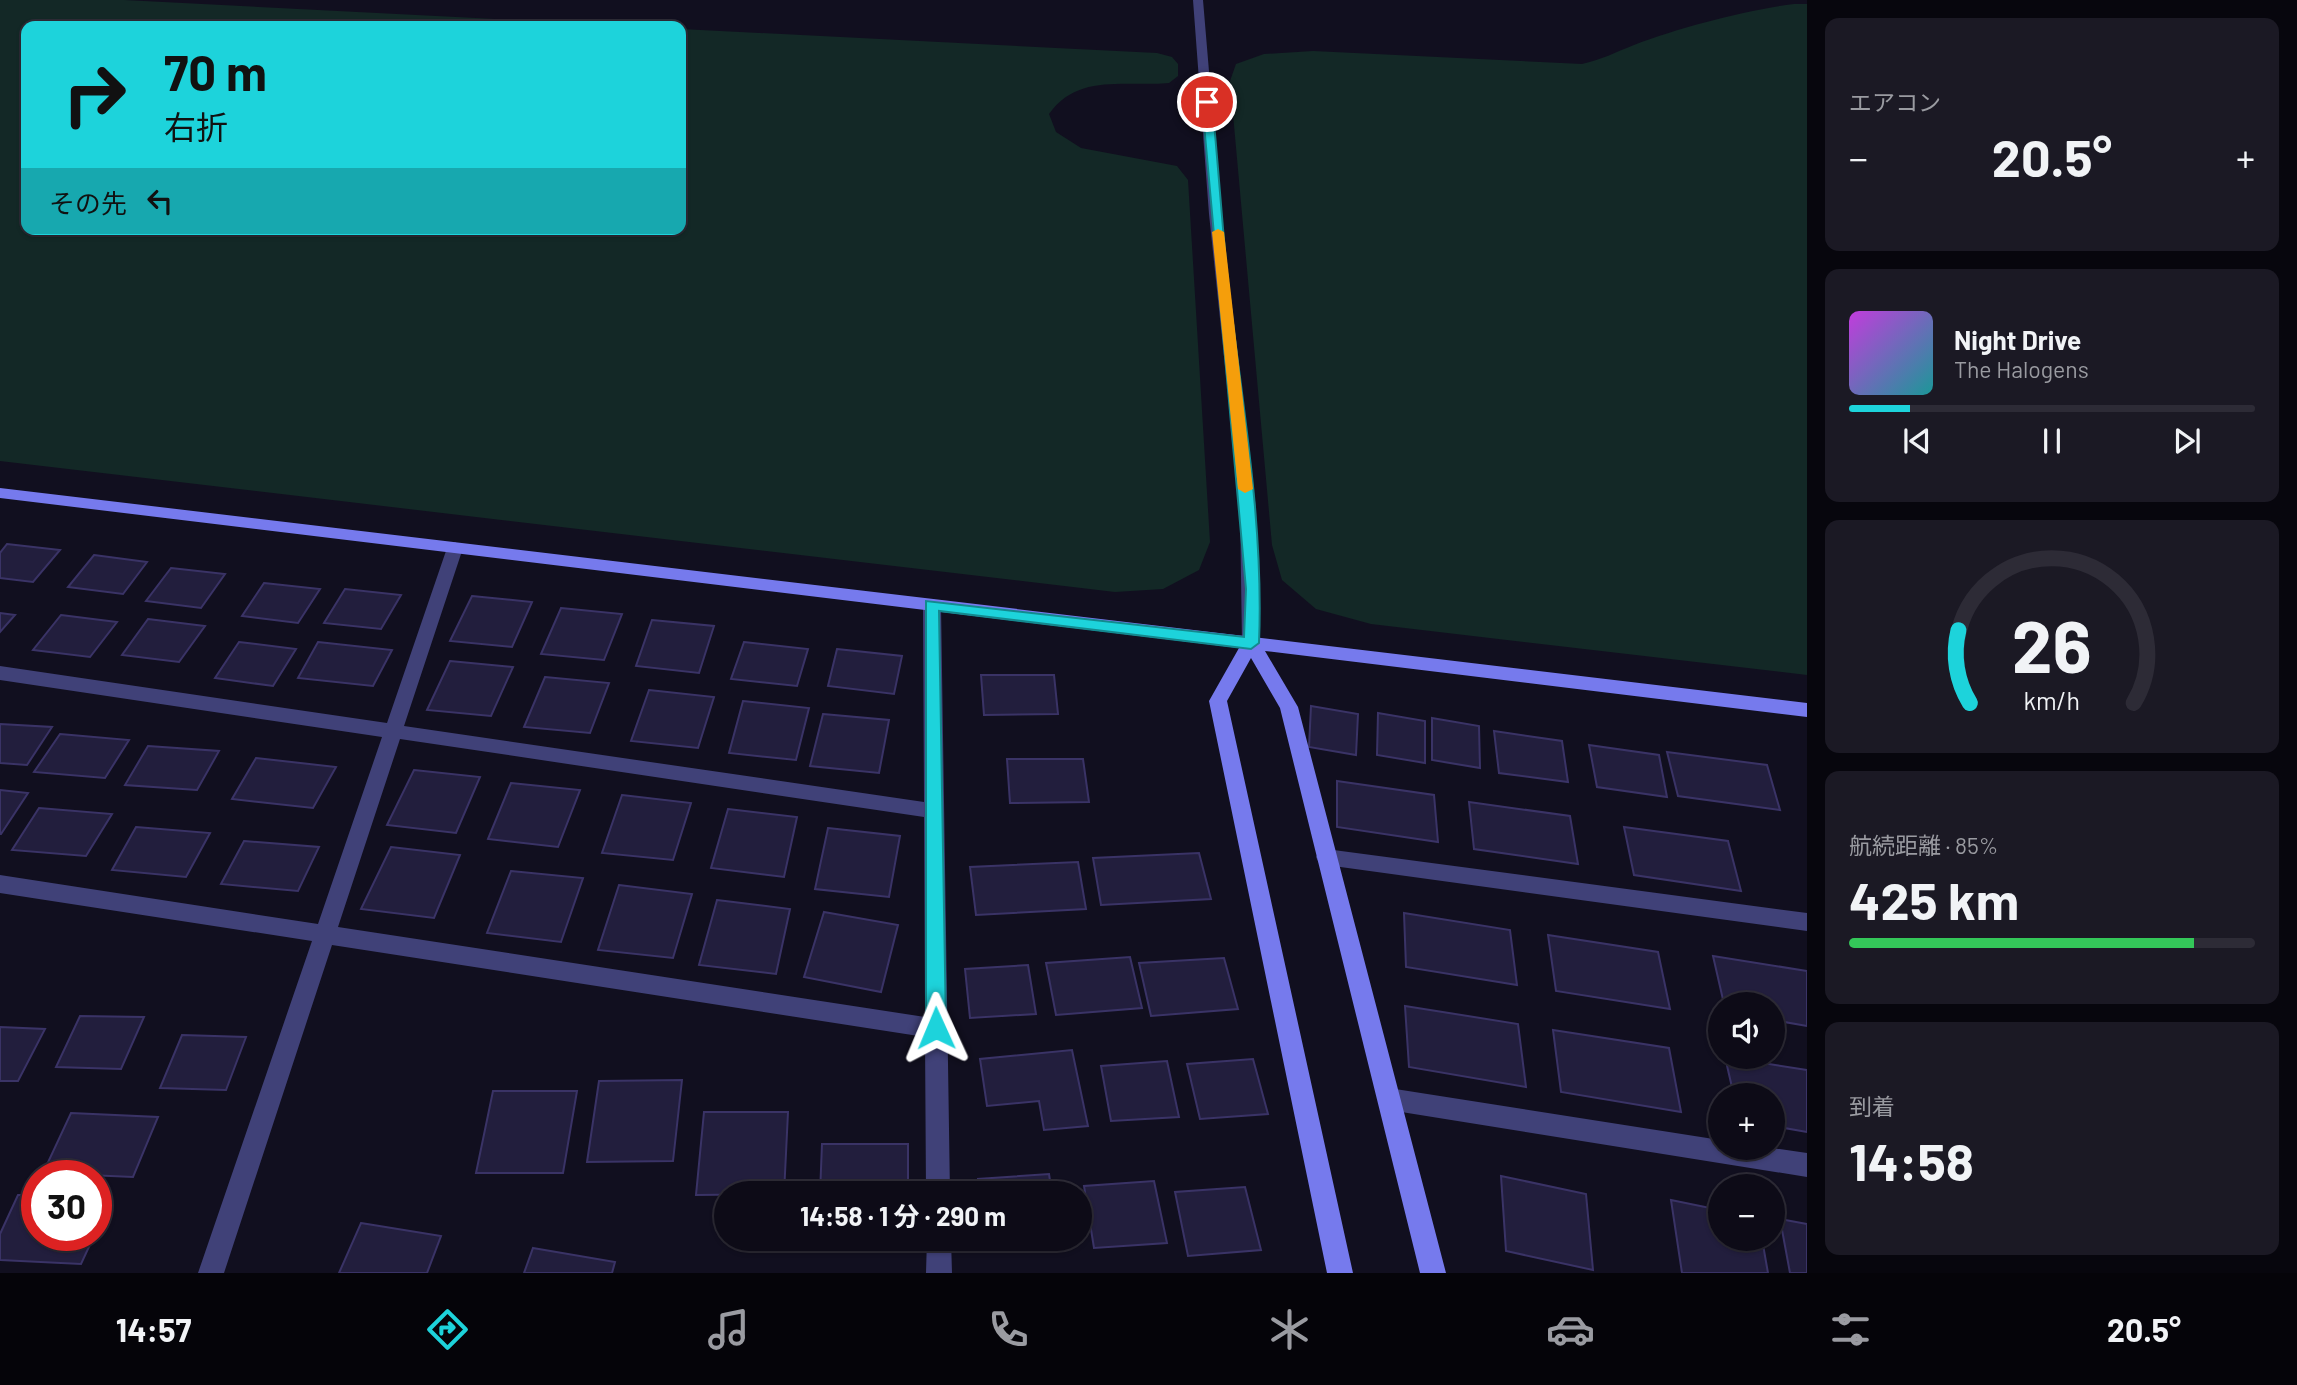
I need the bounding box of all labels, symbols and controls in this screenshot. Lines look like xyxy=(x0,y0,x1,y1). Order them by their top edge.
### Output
text: 70 m xyxy=(164,42,267,101)
icon: right xyxy=(49,49,140,140)
pin xyxy=(1177,72,1237,132)
icon: arrive xyxy=(1188,83,1226,121)
text: エアコン xyxy=(1849,88,1941,116)
text: 右折 xyxy=(164,107,228,145)
text: 20.5° xyxy=(1992,125,2112,187)
text: − xyxy=(1849,134,1868,180)
text: + xyxy=(2236,134,2255,180)
icon: left xyxy=(141,182,179,220)
text: その先 xyxy=(49,187,127,218)
text: Night Drive xyxy=(1954,324,2081,355)
text: The Halogens xyxy=(1954,355,2089,383)
icon: previous xyxy=(1898,422,1936,460)
icon: pause xyxy=(2033,422,2071,460)
icon: next xyxy=(2168,422,2206,460)
text: 26 xyxy=(2012,600,2092,688)
text: km/h xyxy=(2024,684,2080,714)
text: 航続距離 · 85% xyxy=(1849,831,1998,859)
text: 425 km xyxy=(1849,868,2019,930)
position arrow xyxy=(899,991,973,1065)
map controls xyxy=(1708,992,1785,1251)
button: sound xyxy=(1708,992,1785,1069)
button: + xyxy=(1708,1083,1785,1160)
text: 到着 xyxy=(1849,1092,1895,1120)
text: 14:58 xyxy=(1849,1129,1974,1191)
speed limit sign: 30 xyxy=(21,1160,112,1251)
button: − xyxy=(1708,1174,1785,1251)
text: 14:58 · 1 分 · 290 m xyxy=(800,1200,1006,1231)
icon: directions xyxy=(423,1305,472,1354)
icon: music xyxy=(704,1305,753,1354)
icon: phone xyxy=(984,1305,1033,1354)
icon: climate xyxy=(1265,1305,1314,1354)
icon: car xyxy=(1546,1305,1595,1354)
icon: filters xyxy=(1826,1305,1875,1354)
text: 14:57 xyxy=(116,1310,191,1348)
text: 20.5° xyxy=(2107,1310,2181,1348)

